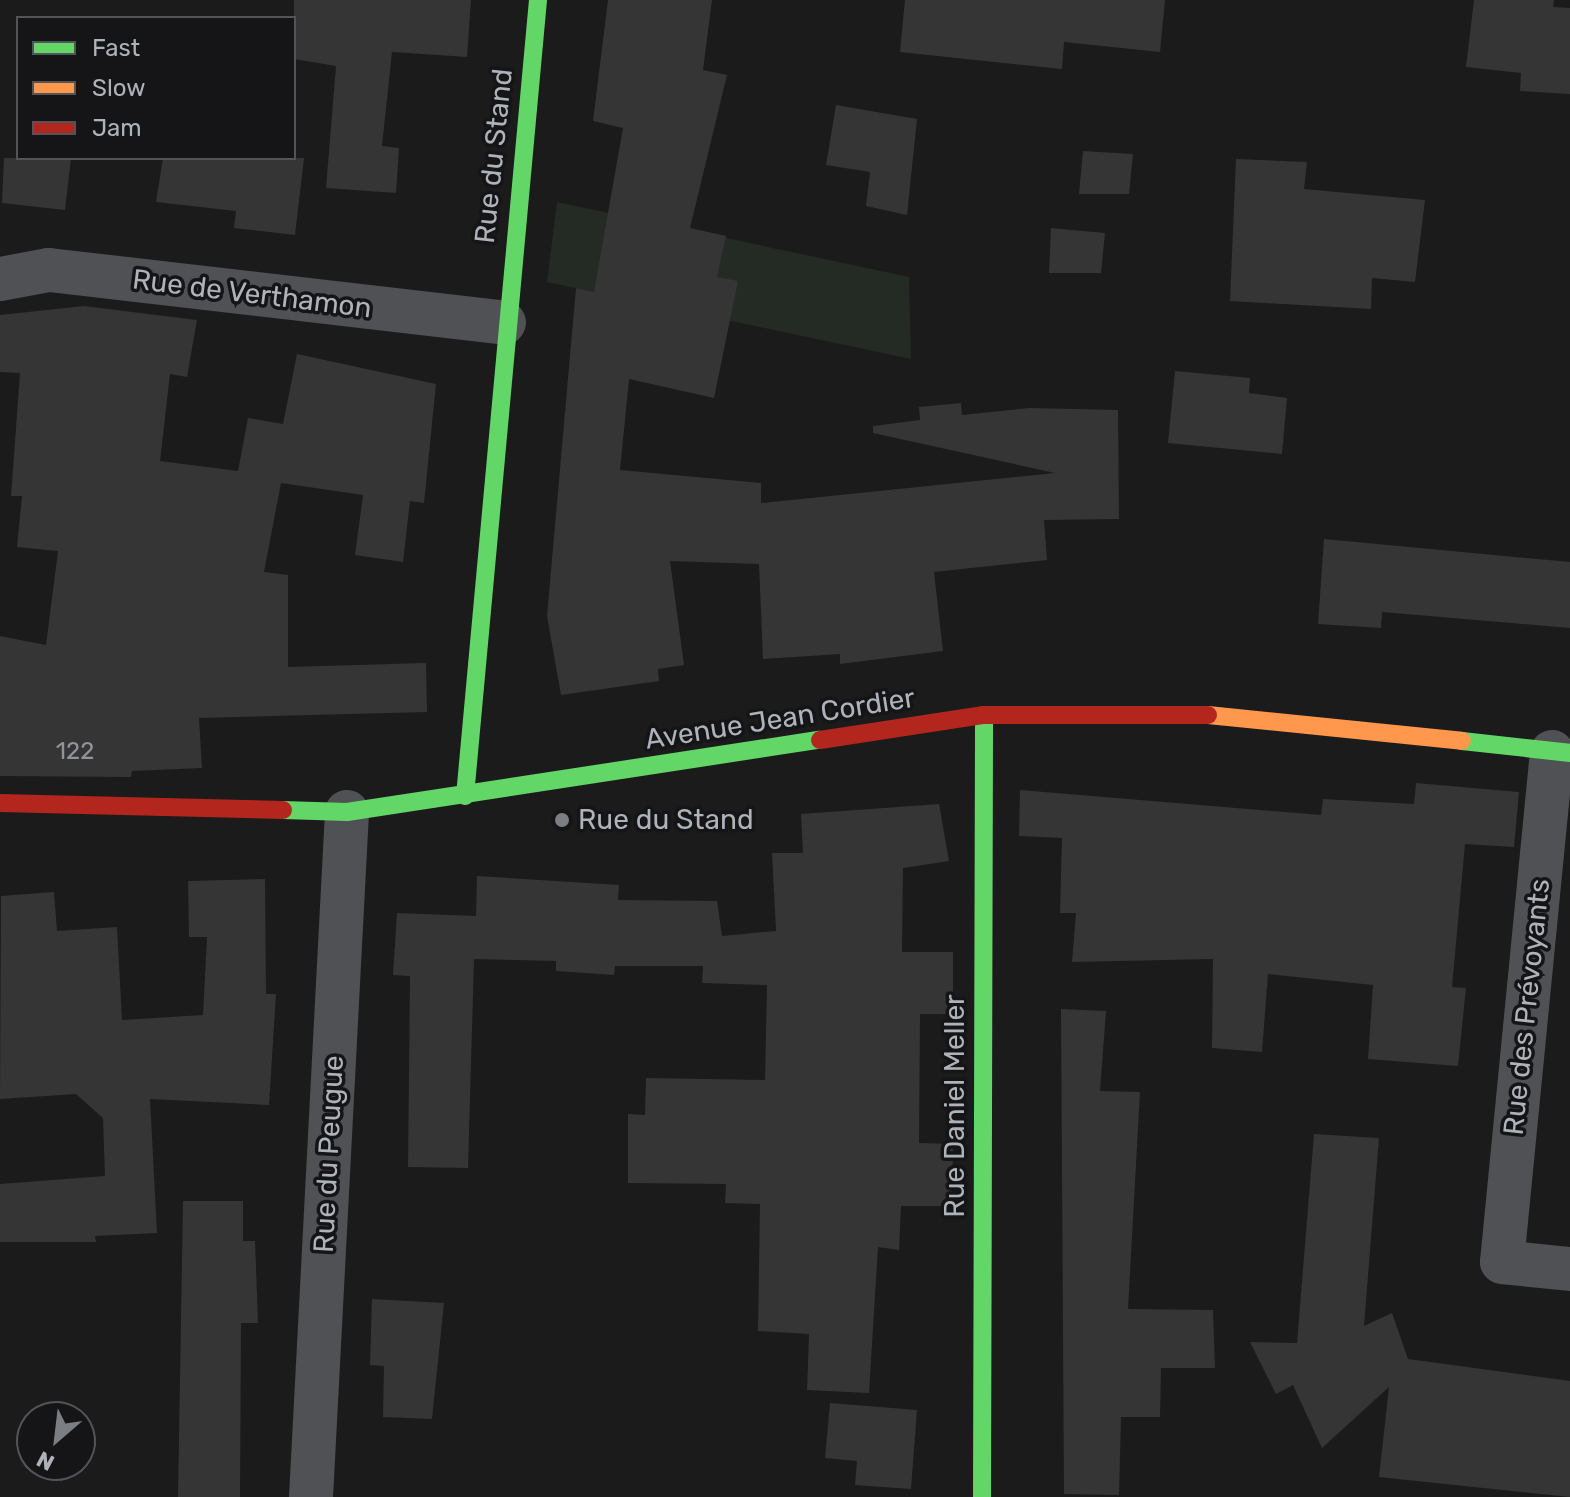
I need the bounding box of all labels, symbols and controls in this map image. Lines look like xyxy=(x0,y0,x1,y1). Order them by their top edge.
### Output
legend xyxy=(16,16,296,160)
text: Fast xyxy=(92,34,140,62)
street label: Rue du Stand xyxy=(468,67,520,245)
text: Slow xyxy=(92,74,145,102)
text: Jam xyxy=(92,114,142,142)
street label: Rue de Verthamon xyxy=(130,263,374,325)
street label: Avenue Jean Cordier xyxy=(643,681,917,757)
house number: 122 xyxy=(56,738,94,766)
place label: Rue du Stand xyxy=(578,803,754,837)
marker: Rue du Stand xyxy=(553,811,571,829)
street label: Rue des Prévoyants xyxy=(1497,877,1557,1137)
street label: Rue Daniel Meller xyxy=(938,994,972,1218)
street label: Rue du Peugue xyxy=(307,1054,351,1254)
north arrow xyxy=(16,1401,96,1481)
text: N xyxy=(32,1445,59,1477)

